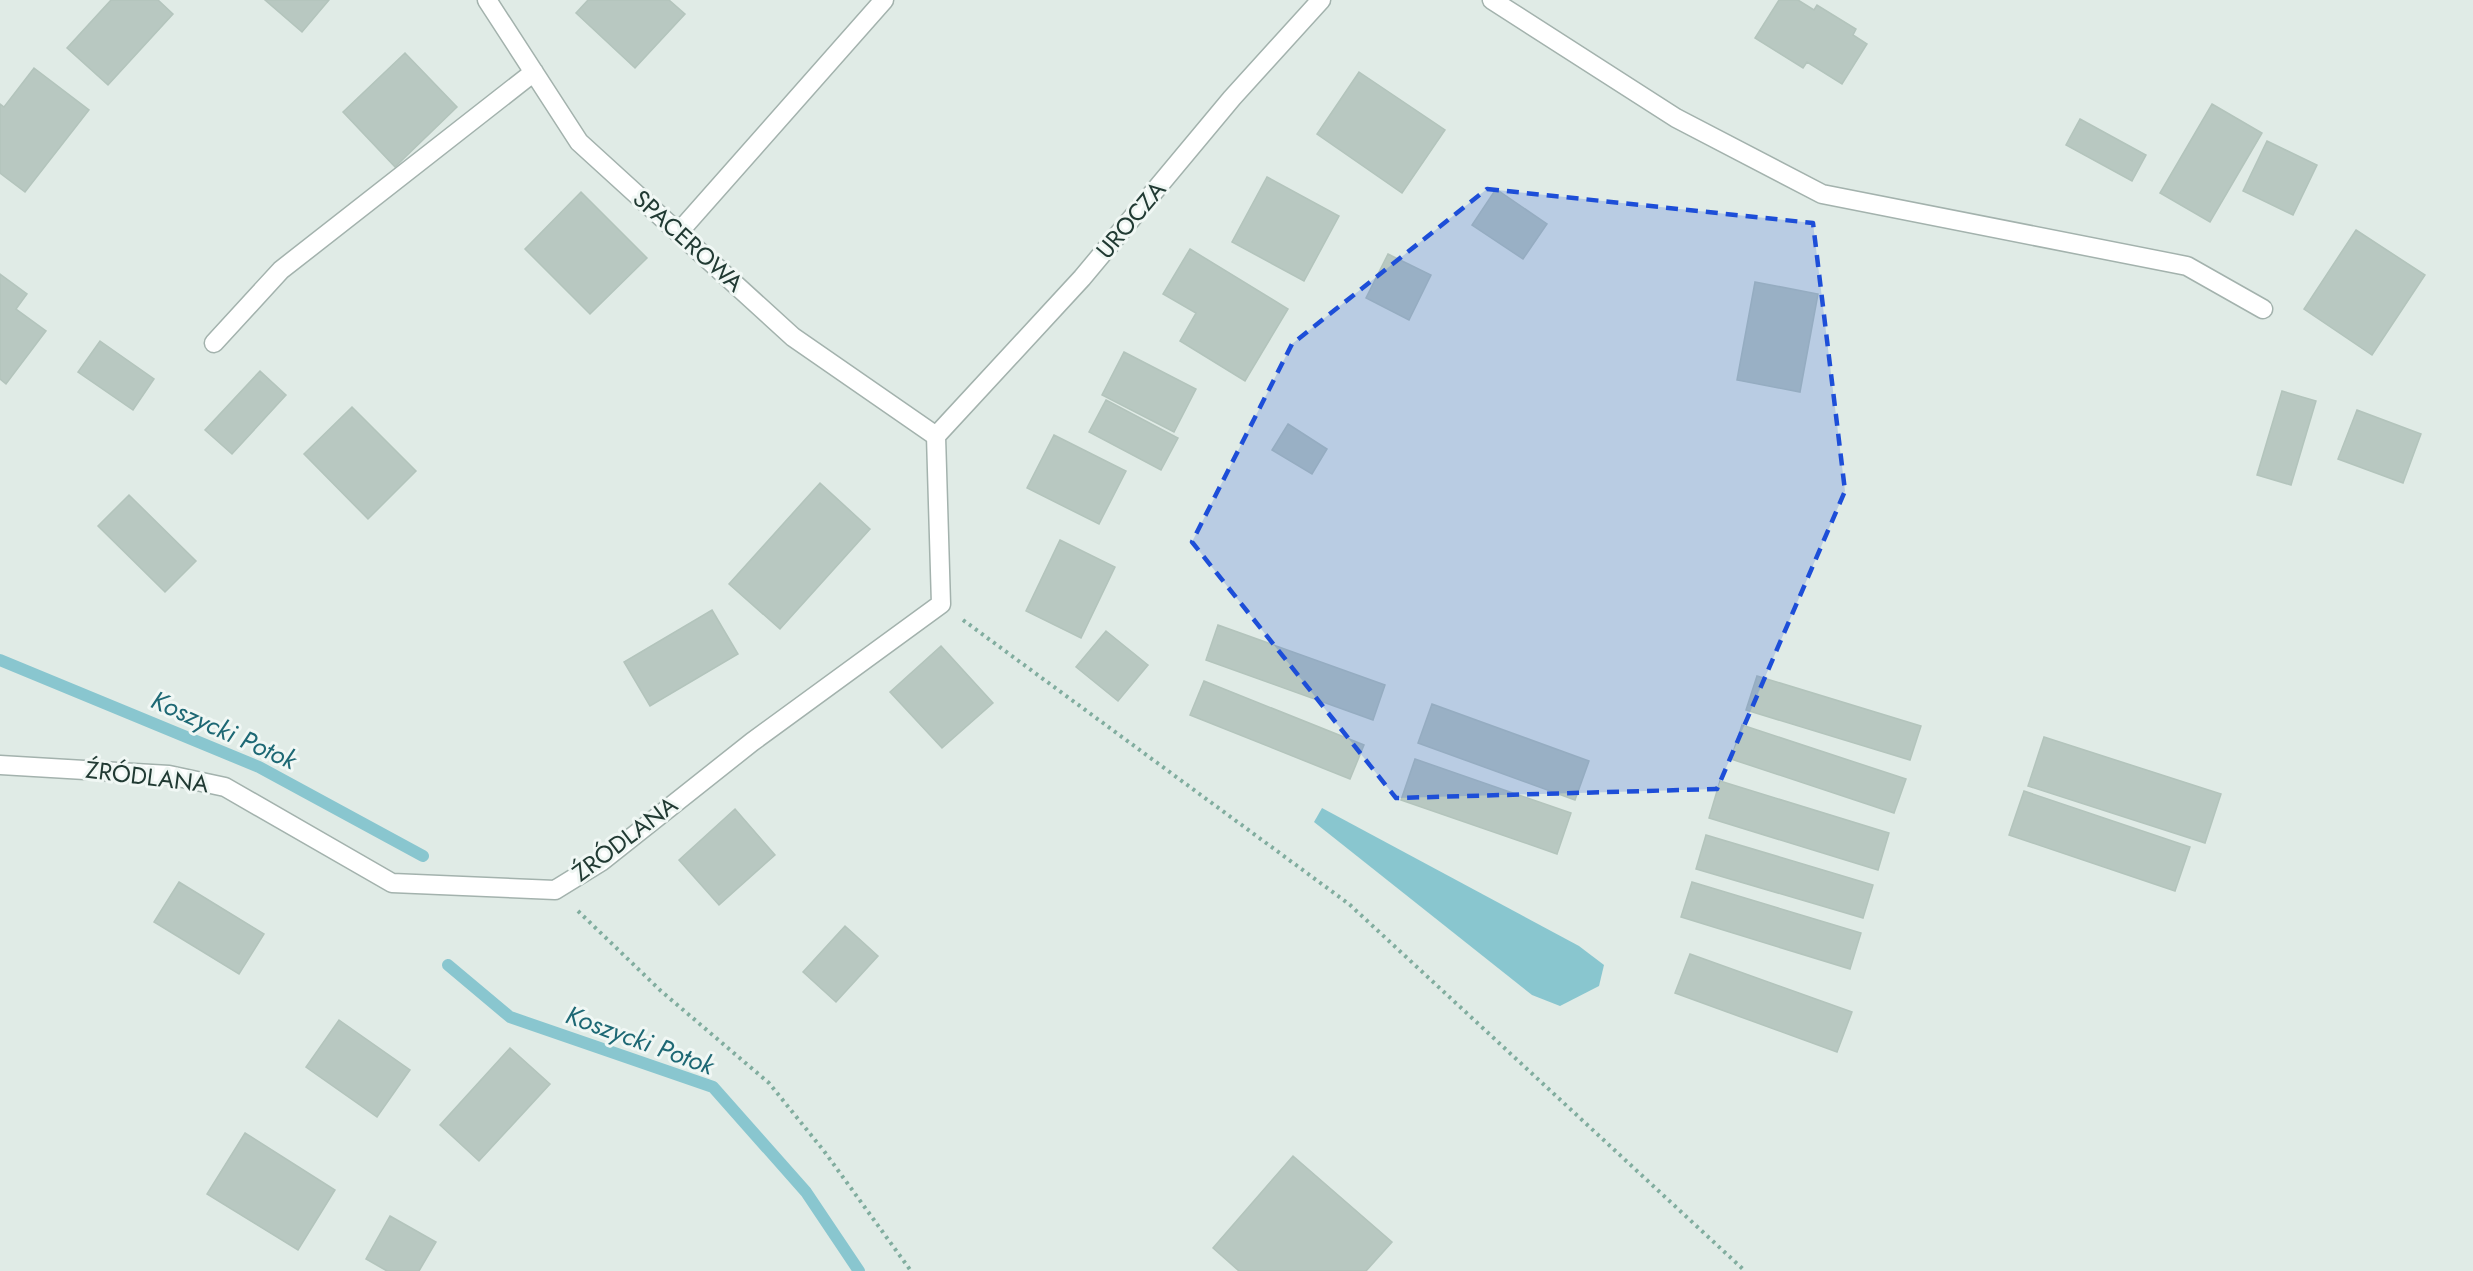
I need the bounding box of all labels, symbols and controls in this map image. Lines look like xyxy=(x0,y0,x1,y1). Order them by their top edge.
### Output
street label: UROCZA xyxy=(1088,173,1174,266)
street label: SPACEROWA xyxy=(625,181,752,300)
water label: Koszycki Potok xyxy=(145,681,304,780)
street label: ŹRÓDLANA xyxy=(84,752,211,801)
street label: ŹRÓDLANA xyxy=(565,787,685,890)
water label: Koszycki Potok xyxy=(560,996,721,1085)

